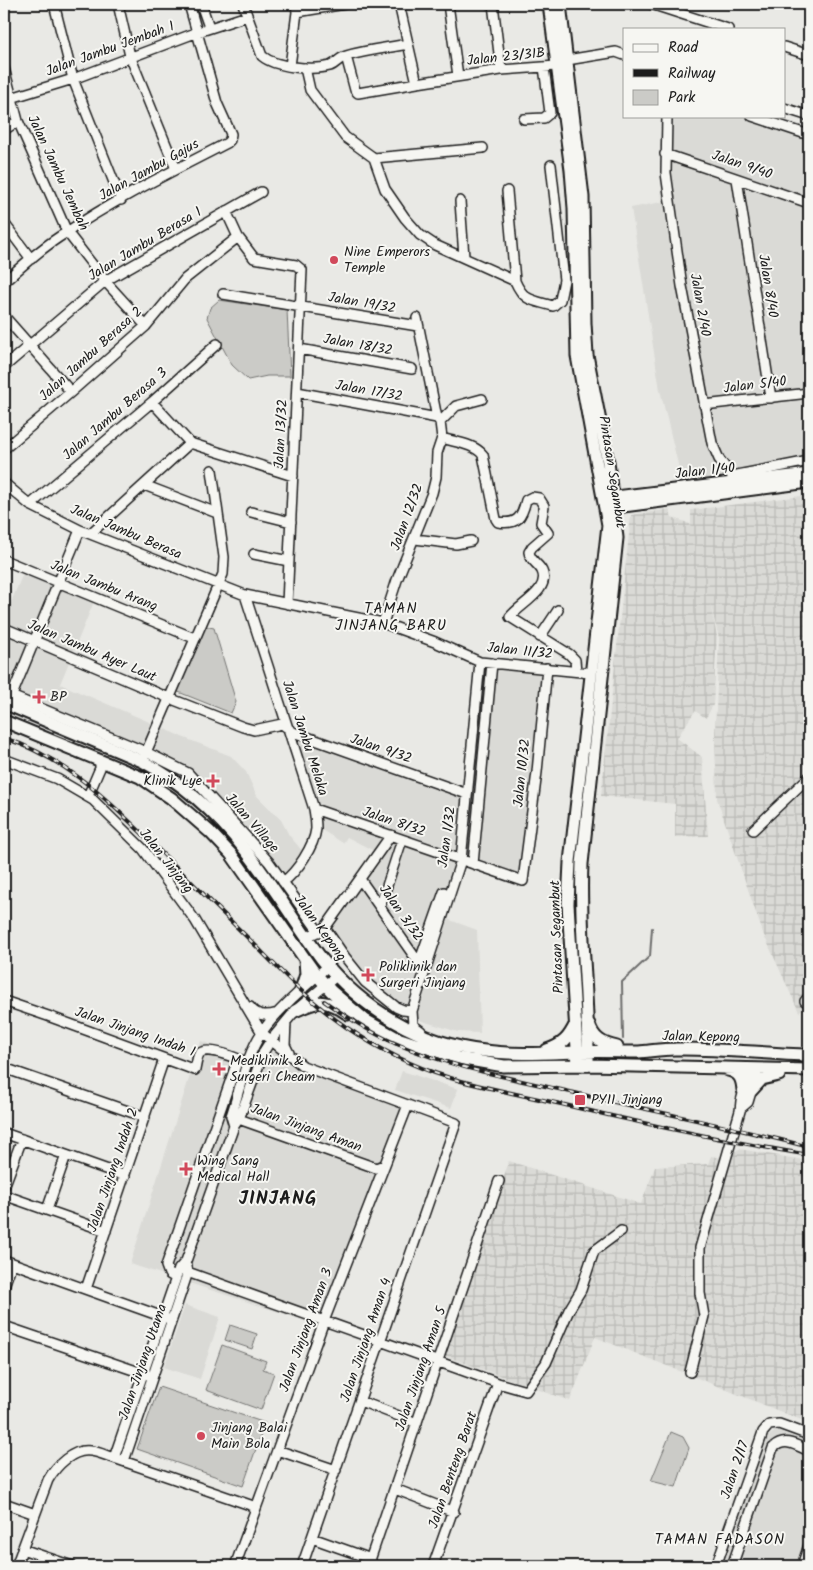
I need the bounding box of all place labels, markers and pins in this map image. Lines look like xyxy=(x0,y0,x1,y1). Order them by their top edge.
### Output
place label: Nine Emperors Temple xyxy=(344,241,430,279)
marker: Nine Emperors Temple xyxy=(328,254,340,266)
place label: BP xyxy=(50,686,67,708)
marker: BP xyxy=(32,690,46,704)
place label: Klinik Lye xyxy=(143,770,203,792)
marker: Klinik Lye xyxy=(206,774,220,788)
place label: Poliklinik dan Surgeri Jinjang xyxy=(379,956,466,994)
marker: Poliklinik dan Surgeri Jinjang xyxy=(361,968,375,982)
place label: Mediklinik & Surgeri Cheam xyxy=(230,1050,315,1088)
marker: Mediklinik & Surgeri Cheam xyxy=(212,1062,226,1076)
place label: PY11 Jinjang xyxy=(591,1089,663,1111)
marker: PY11 Jinjang xyxy=(573,1093,587,1107)
place label: Wing Sang Medical Hall xyxy=(197,1150,270,1188)
marker: Wing Sang Medical Hall xyxy=(179,1162,193,1176)
place label: Jinjang Balai Main Bola xyxy=(211,1417,288,1455)
marker: Jinjang Balai Main Bola xyxy=(195,1430,207,1442)

